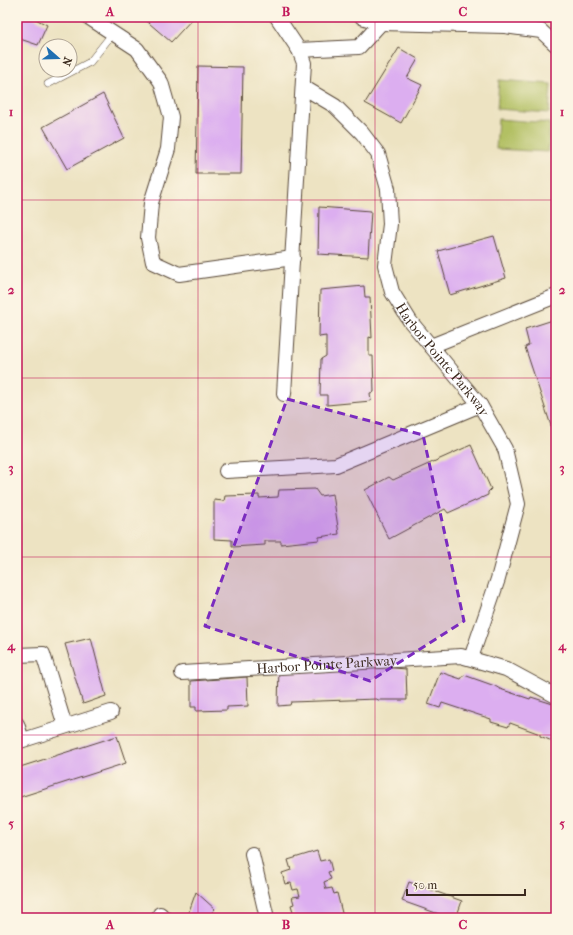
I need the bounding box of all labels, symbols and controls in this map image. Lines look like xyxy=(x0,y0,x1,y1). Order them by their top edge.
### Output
text: A xyxy=(105,4,115,19)
text: B xyxy=(282,4,291,19)
text: C xyxy=(459,4,468,19)
north arrow xyxy=(38,38,78,78)
text: N xyxy=(59,55,74,68)
text: 1 xyxy=(9,104,14,119)
text: 1 xyxy=(560,104,565,119)
text: 2 xyxy=(8,282,15,297)
text: 2 xyxy=(559,282,566,297)
street label: Harbor Pointe Parkway xyxy=(392,299,493,420)
text: 3 xyxy=(8,460,14,476)
text: 3 xyxy=(559,460,565,476)
text: 4 xyxy=(6,638,16,654)
text: 4 xyxy=(557,638,567,654)
street label: Harbor Pointe Parkway xyxy=(256,651,398,677)
text: 5 xyxy=(8,816,14,831)
text: 5 xyxy=(559,816,565,831)
scale bar xyxy=(407,871,525,897)
text: 50 m xyxy=(413,878,437,892)
text: A xyxy=(105,917,115,932)
text: B xyxy=(282,917,291,932)
text: C xyxy=(459,917,468,932)

